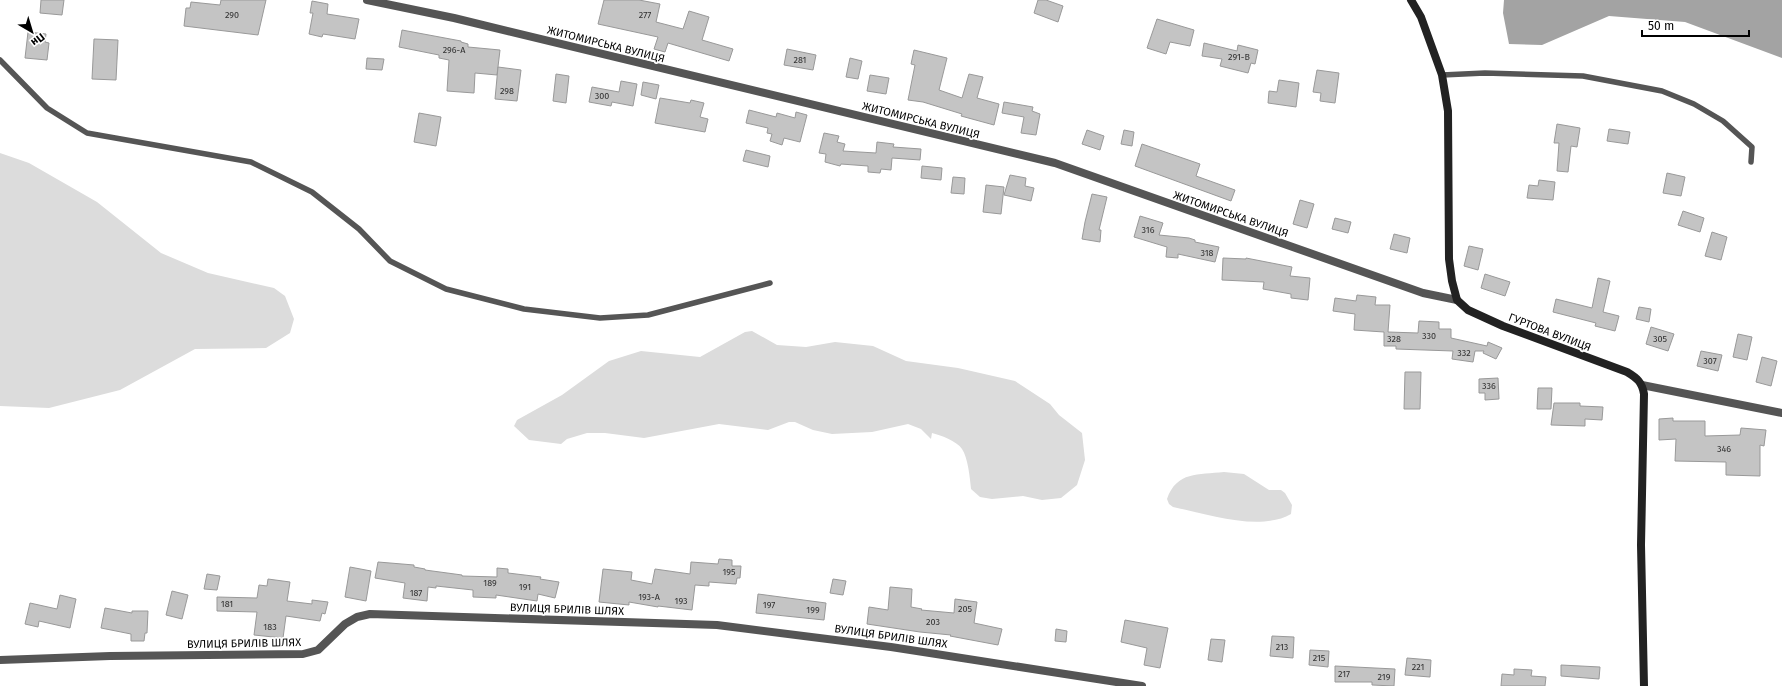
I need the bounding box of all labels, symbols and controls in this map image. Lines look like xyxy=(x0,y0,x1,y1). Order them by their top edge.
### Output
house number: 290 xyxy=(225,10,239,20)
house number: 277 xyxy=(639,10,651,20)
north arrow xyxy=(12,12,52,52)
scale bar xyxy=(1642,12,1749,38)
text: 50 m xyxy=(1648,19,1674,33)
street label: ЖИТОМИРСЬКА ВУЛИЦЯ xyxy=(546,24,666,65)
text: Пн xyxy=(28,30,47,49)
house number: 296-А xyxy=(443,45,466,55)
house number: 291-В xyxy=(1228,52,1250,62)
house number: 281 xyxy=(793,55,807,65)
house number: 298 xyxy=(500,86,514,96)
house number: 300 xyxy=(595,91,609,101)
street label: ЖИТОМИРСЬКА ВУЛИЦЯ xyxy=(861,100,981,141)
street label: ЖИТОМИРСЬКА ВУЛИЦЯ xyxy=(1172,189,1290,240)
house number: 316 xyxy=(1142,225,1155,235)
house number: 318 xyxy=(1200,248,1214,258)
street label: ГУРТОВА ВУЛИЦЯ xyxy=(1507,311,1593,354)
house number: 330 xyxy=(1422,331,1436,341)
house number: 328 xyxy=(1387,334,1401,344)
house number: 305 xyxy=(1653,334,1667,344)
house number: 332 xyxy=(1457,348,1471,358)
house number: 307 xyxy=(1703,356,1717,366)
house number: 336 xyxy=(1482,381,1496,391)
house number: 346 xyxy=(1717,444,1731,454)
house number: 195 xyxy=(722,567,736,577)
house number: 189 xyxy=(483,578,497,588)
house number: 191 xyxy=(519,582,531,592)
house number: 187 xyxy=(410,588,422,598)
house number: 193-А xyxy=(638,592,661,602)
house number: 193 xyxy=(675,596,687,606)
house number: 181 xyxy=(221,599,233,609)
house number: 197 xyxy=(763,600,775,610)
street label: ВУЛИЦЯ БРИЛІВ ШЛЯХ xyxy=(510,601,624,618)
house number: 205 xyxy=(958,604,972,614)
house number: 199 xyxy=(806,605,820,615)
house number: 203 xyxy=(926,617,940,627)
house number: 183 xyxy=(263,622,277,632)
street label: ВУЛИЦЯ БРИЛІВ ШЛЯХ xyxy=(833,622,948,651)
street label: ВУЛИЦЯ БРИЛІВ ШЛЯХ xyxy=(187,636,301,651)
house number: 213 xyxy=(1276,642,1288,652)
house number: 215 xyxy=(1313,653,1326,663)
house number: 221 xyxy=(1412,662,1424,672)
house number: 217 xyxy=(1338,669,1350,679)
house number: 219 xyxy=(1378,672,1391,682)

